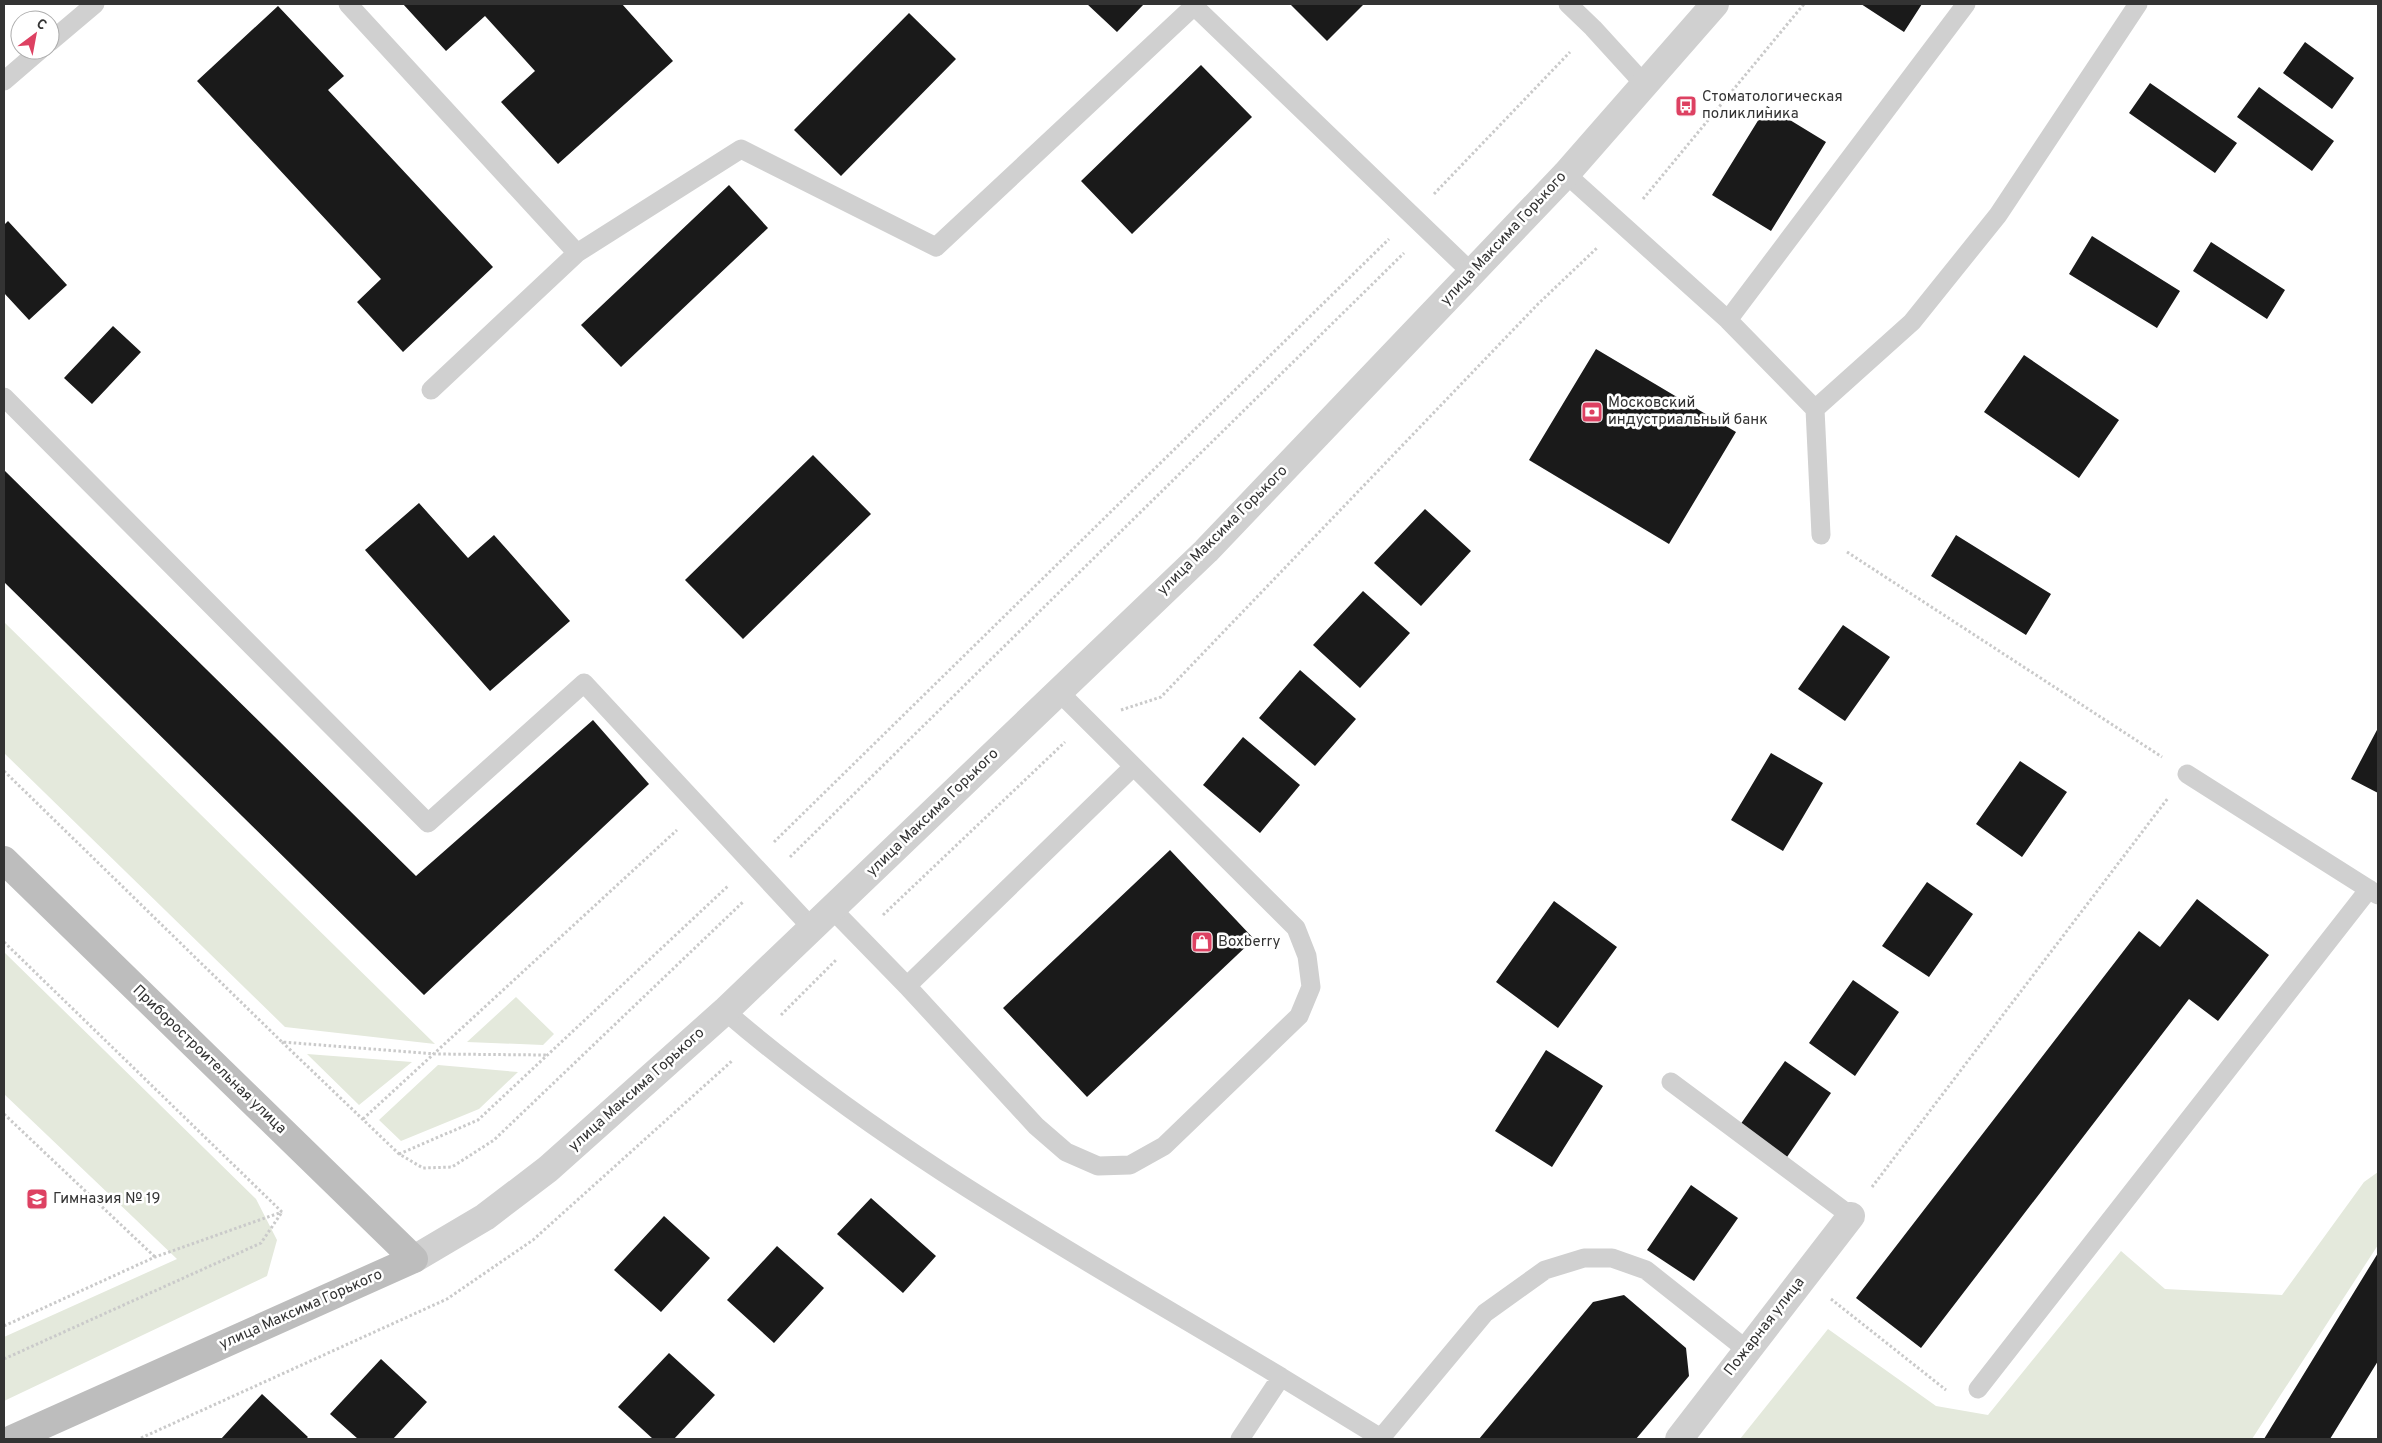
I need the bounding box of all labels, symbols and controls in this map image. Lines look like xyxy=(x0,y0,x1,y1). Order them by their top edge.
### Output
north arrow xyxy=(10,10,60,60)
text: С xyxy=(33,16,49,35)
place label: Стоматологическая поликлиника xyxy=(1702,88,1843,124)
bus stop icon: Стоматологическая поликлиника xyxy=(1674,94,1698,118)
street label: улица Максима Горького xyxy=(1437,168,1571,310)
place label: Московский индустриальный банк xyxy=(1608,394,1768,430)
bank icon: Московский индустриальный банк xyxy=(1580,400,1604,424)
street label: улица Максима Горького xyxy=(1154,462,1292,600)
street label: улица Максима Горького xyxy=(863,745,1003,881)
shop icon: Boxberry xyxy=(1190,930,1214,954)
place label: Boxberry xyxy=(1218,933,1280,952)
street label: Приборостроительная улица xyxy=(128,981,290,1139)
street label: улица Максима Горького xyxy=(565,1024,709,1156)
school or university icon: Гимназия № 19 xyxy=(25,1187,49,1211)
place label: Гимназия № 19 xyxy=(53,1190,160,1209)
street label: улица Максима Горького xyxy=(217,1265,385,1355)
street label: Пожарная улица xyxy=(1721,1274,1809,1380)

